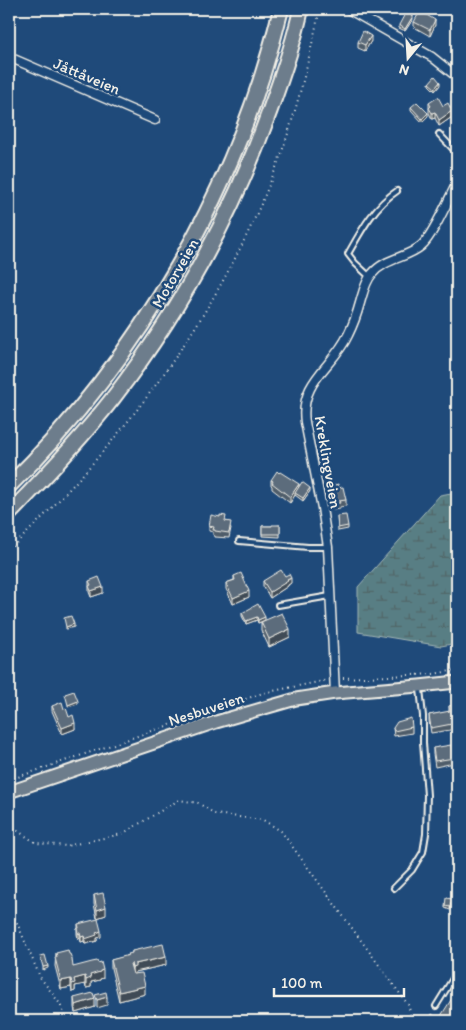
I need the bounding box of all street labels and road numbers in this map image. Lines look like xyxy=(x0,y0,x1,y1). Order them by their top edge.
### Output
street label: Jåttåveien xyxy=(51,53,124,99)
street label: Motorveien xyxy=(148,235,202,311)
street label: Kreklingveien xyxy=(310,414,346,510)
street label: Nesbuveien xyxy=(166,688,246,730)

